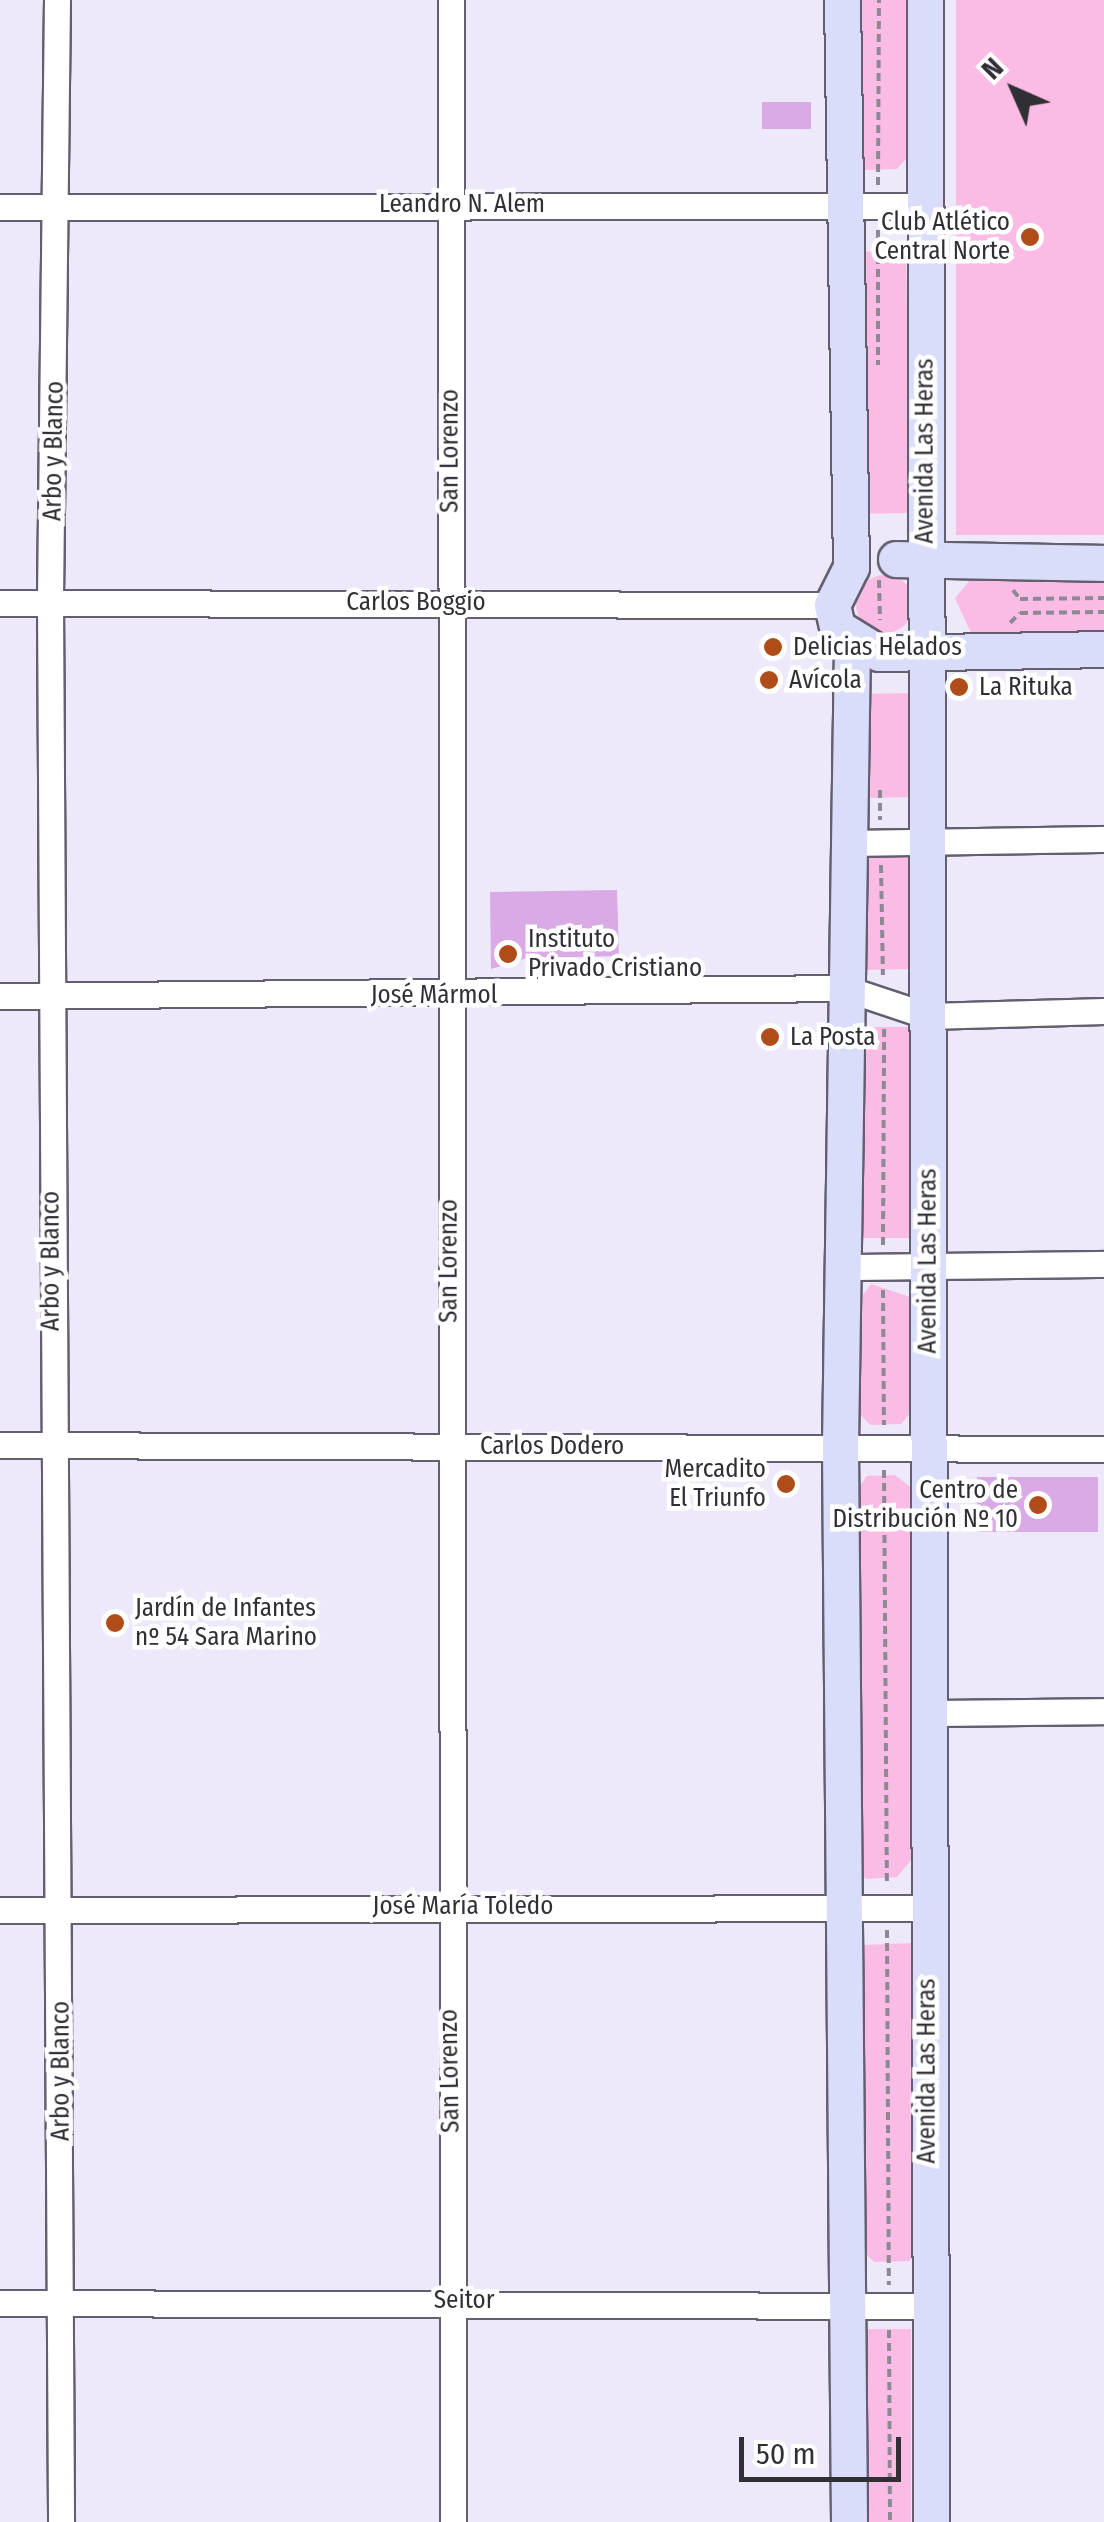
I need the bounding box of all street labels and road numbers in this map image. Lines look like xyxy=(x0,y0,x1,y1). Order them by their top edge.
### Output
street label: Leandro N. Alem xyxy=(379,189,545,219)
street label: Avenida Las Heras xyxy=(910,358,940,544)
street label: Arbo y Blanco xyxy=(38,381,70,521)
street label: San Lorenzo xyxy=(435,389,465,513)
street label: Carlos Boggio xyxy=(346,587,486,617)
street label: José Mármol xyxy=(371,980,497,1010)
street label: Avenida Las Heras xyxy=(913,1168,943,1354)
street label: Arbo y Blanco xyxy=(36,1191,66,1331)
street label: San Lorenzo xyxy=(434,1199,464,1323)
street label: Carlos Dodero xyxy=(480,1431,624,1461)
street label: José María Toledo xyxy=(373,1891,553,1921)
street label: Avenida Las Heras xyxy=(912,1978,942,2164)
street label: Arbo y Blanco xyxy=(46,2001,76,2141)
street label: San Lorenzo xyxy=(434,2009,466,2133)
street label: Seitor xyxy=(434,2285,494,2315)

